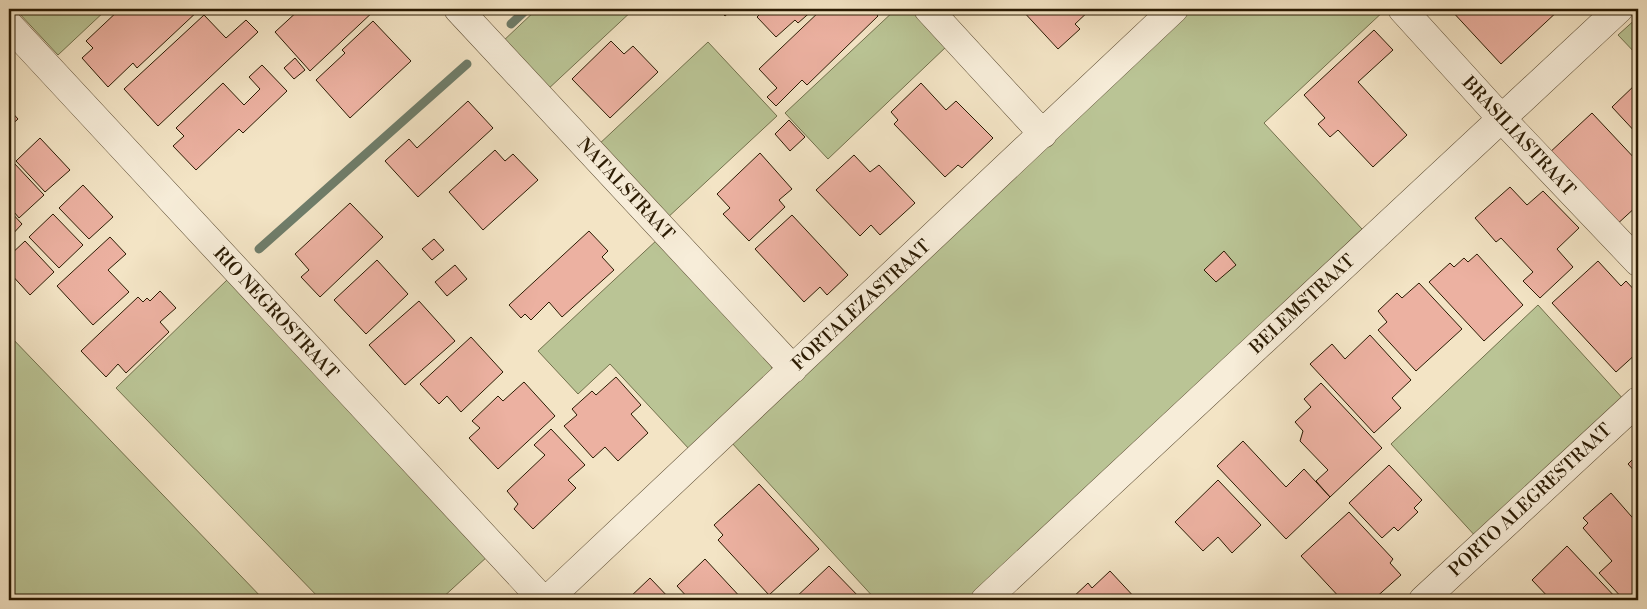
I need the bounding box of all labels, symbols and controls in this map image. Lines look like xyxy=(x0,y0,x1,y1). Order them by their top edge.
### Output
street label: BRASILIASTRAAT xyxy=(1456,71,1580,201)
street label: NATALSTRAAT xyxy=(572,133,679,246)
street label: FORTALEZASTRAAT xyxy=(787,235,936,376)
street label: RIO NEGROSTRAAT xyxy=(208,242,343,385)
street label: BELEMSTRAAT xyxy=(1244,249,1360,360)
street label: PORTO ALEGRESTRAAT xyxy=(1444,419,1617,582)

